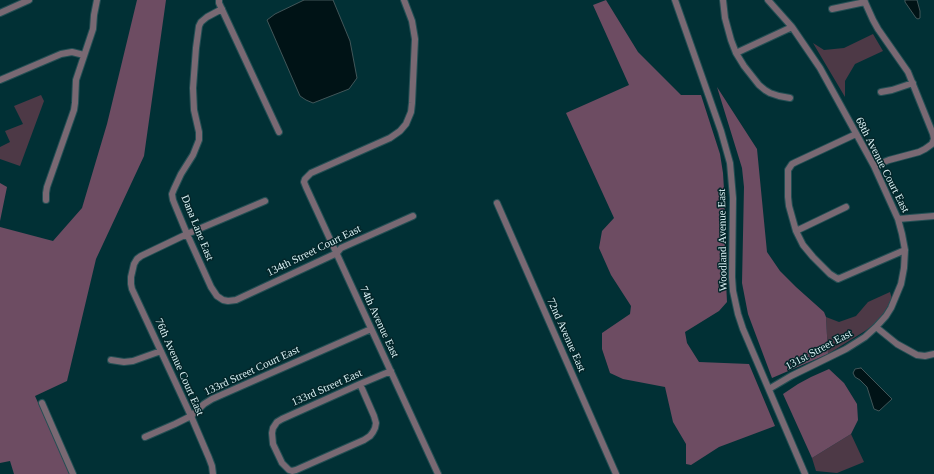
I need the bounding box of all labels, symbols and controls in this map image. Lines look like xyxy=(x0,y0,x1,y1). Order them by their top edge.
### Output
street label: 68th Avenue Court East xyxy=(852,115,912,215)
street label: Woodland Avenue East xyxy=(716,189,730,291)
street label: Dana Lane East xyxy=(178,193,216,263)
street label: 134th Street Court East xyxy=(265,223,363,279)
street label: 74th Avenue East xyxy=(357,284,401,360)
street label: 72nd Avenue East xyxy=(544,296,588,374)
street label: 76th Avenue Court East xyxy=(152,316,206,418)
street label: 131st Street East xyxy=(783,327,855,373)
street label: 133rd Street Court East xyxy=(202,343,302,399)
street label: 133rd Street East xyxy=(290,367,364,409)

